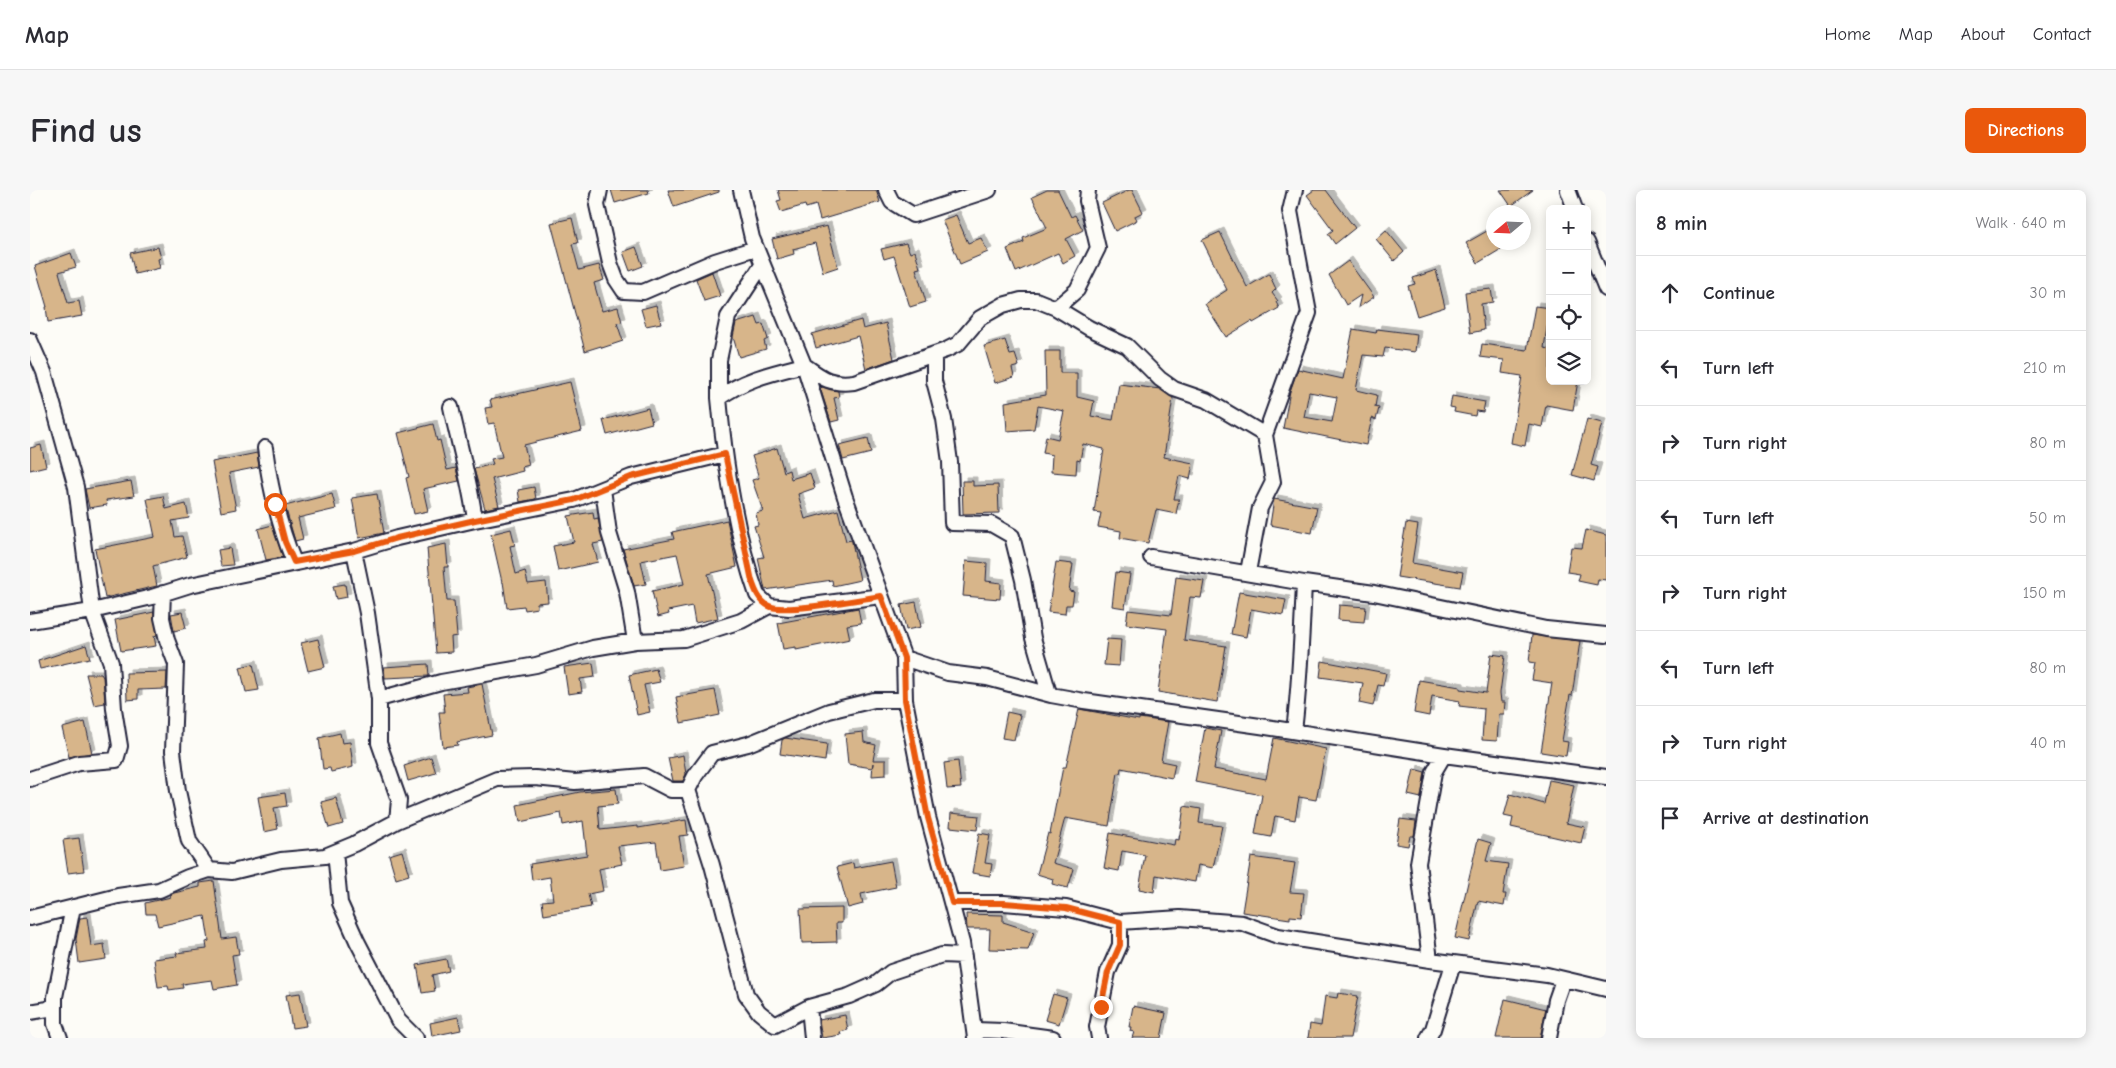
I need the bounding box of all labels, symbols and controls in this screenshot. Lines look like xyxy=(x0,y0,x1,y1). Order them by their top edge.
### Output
text: Map xyxy=(25,21,69,49)
text: Home xyxy=(1824,24,1871,45)
text: Map xyxy=(1899,24,1933,45)
text: About xyxy=(1961,24,2005,45)
text: Contact xyxy=(2033,24,2091,45)
button: Directions xyxy=(1965,108,2086,153)
text: Find us xyxy=(30,110,142,151)
north arrow xyxy=(1486,205,1531,250)
map controls xyxy=(1546,205,1591,385)
button: + xyxy=(1546,205,1591,250)
text: 8 min xyxy=(1656,211,1707,235)
text: Walk · 640 m xyxy=(1975,214,2066,232)
button: − xyxy=(1546,250,1591,295)
icon: ahead xyxy=(1656,279,1684,307)
text: Continue xyxy=(1703,282,1775,304)
text: 30 m xyxy=(2030,284,2066,302)
button: locate xyxy=(1546,295,1591,340)
button: layers xyxy=(1546,340,1591,385)
icon: left xyxy=(1656,354,1684,382)
text: Turn left xyxy=(1703,357,1774,379)
text: 210 m xyxy=(2023,359,2066,377)
icon: right xyxy=(1656,429,1684,457)
text: Turn right xyxy=(1703,432,1787,454)
text: 80 m xyxy=(2029,434,2066,452)
route start xyxy=(264,493,287,516)
icon: left xyxy=(1656,504,1684,532)
text: Turn left xyxy=(1703,507,1774,529)
text: 50 m xyxy=(2029,509,2066,527)
icon: right xyxy=(1656,579,1684,607)
text: Turn right xyxy=(1703,582,1787,604)
text: 150 m xyxy=(2023,584,2066,602)
icon: left xyxy=(1656,654,1684,682)
text: Turn left xyxy=(1703,657,1774,679)
text: 80 m xyxy=(2029,659,2066,677)
icon: right xyxy=(1656,729,1684,757)
text: Turn right xyxy=(1703,732,1787,754)
text: 40 m xyxy=(2030,734,2066,752)
icon: arrive xyxy=(1656,804,1684,832)
text: Arrive at destination xyxy=(1703,807,1869,829)
route end xyxy=(1090,996,1113,1019)

